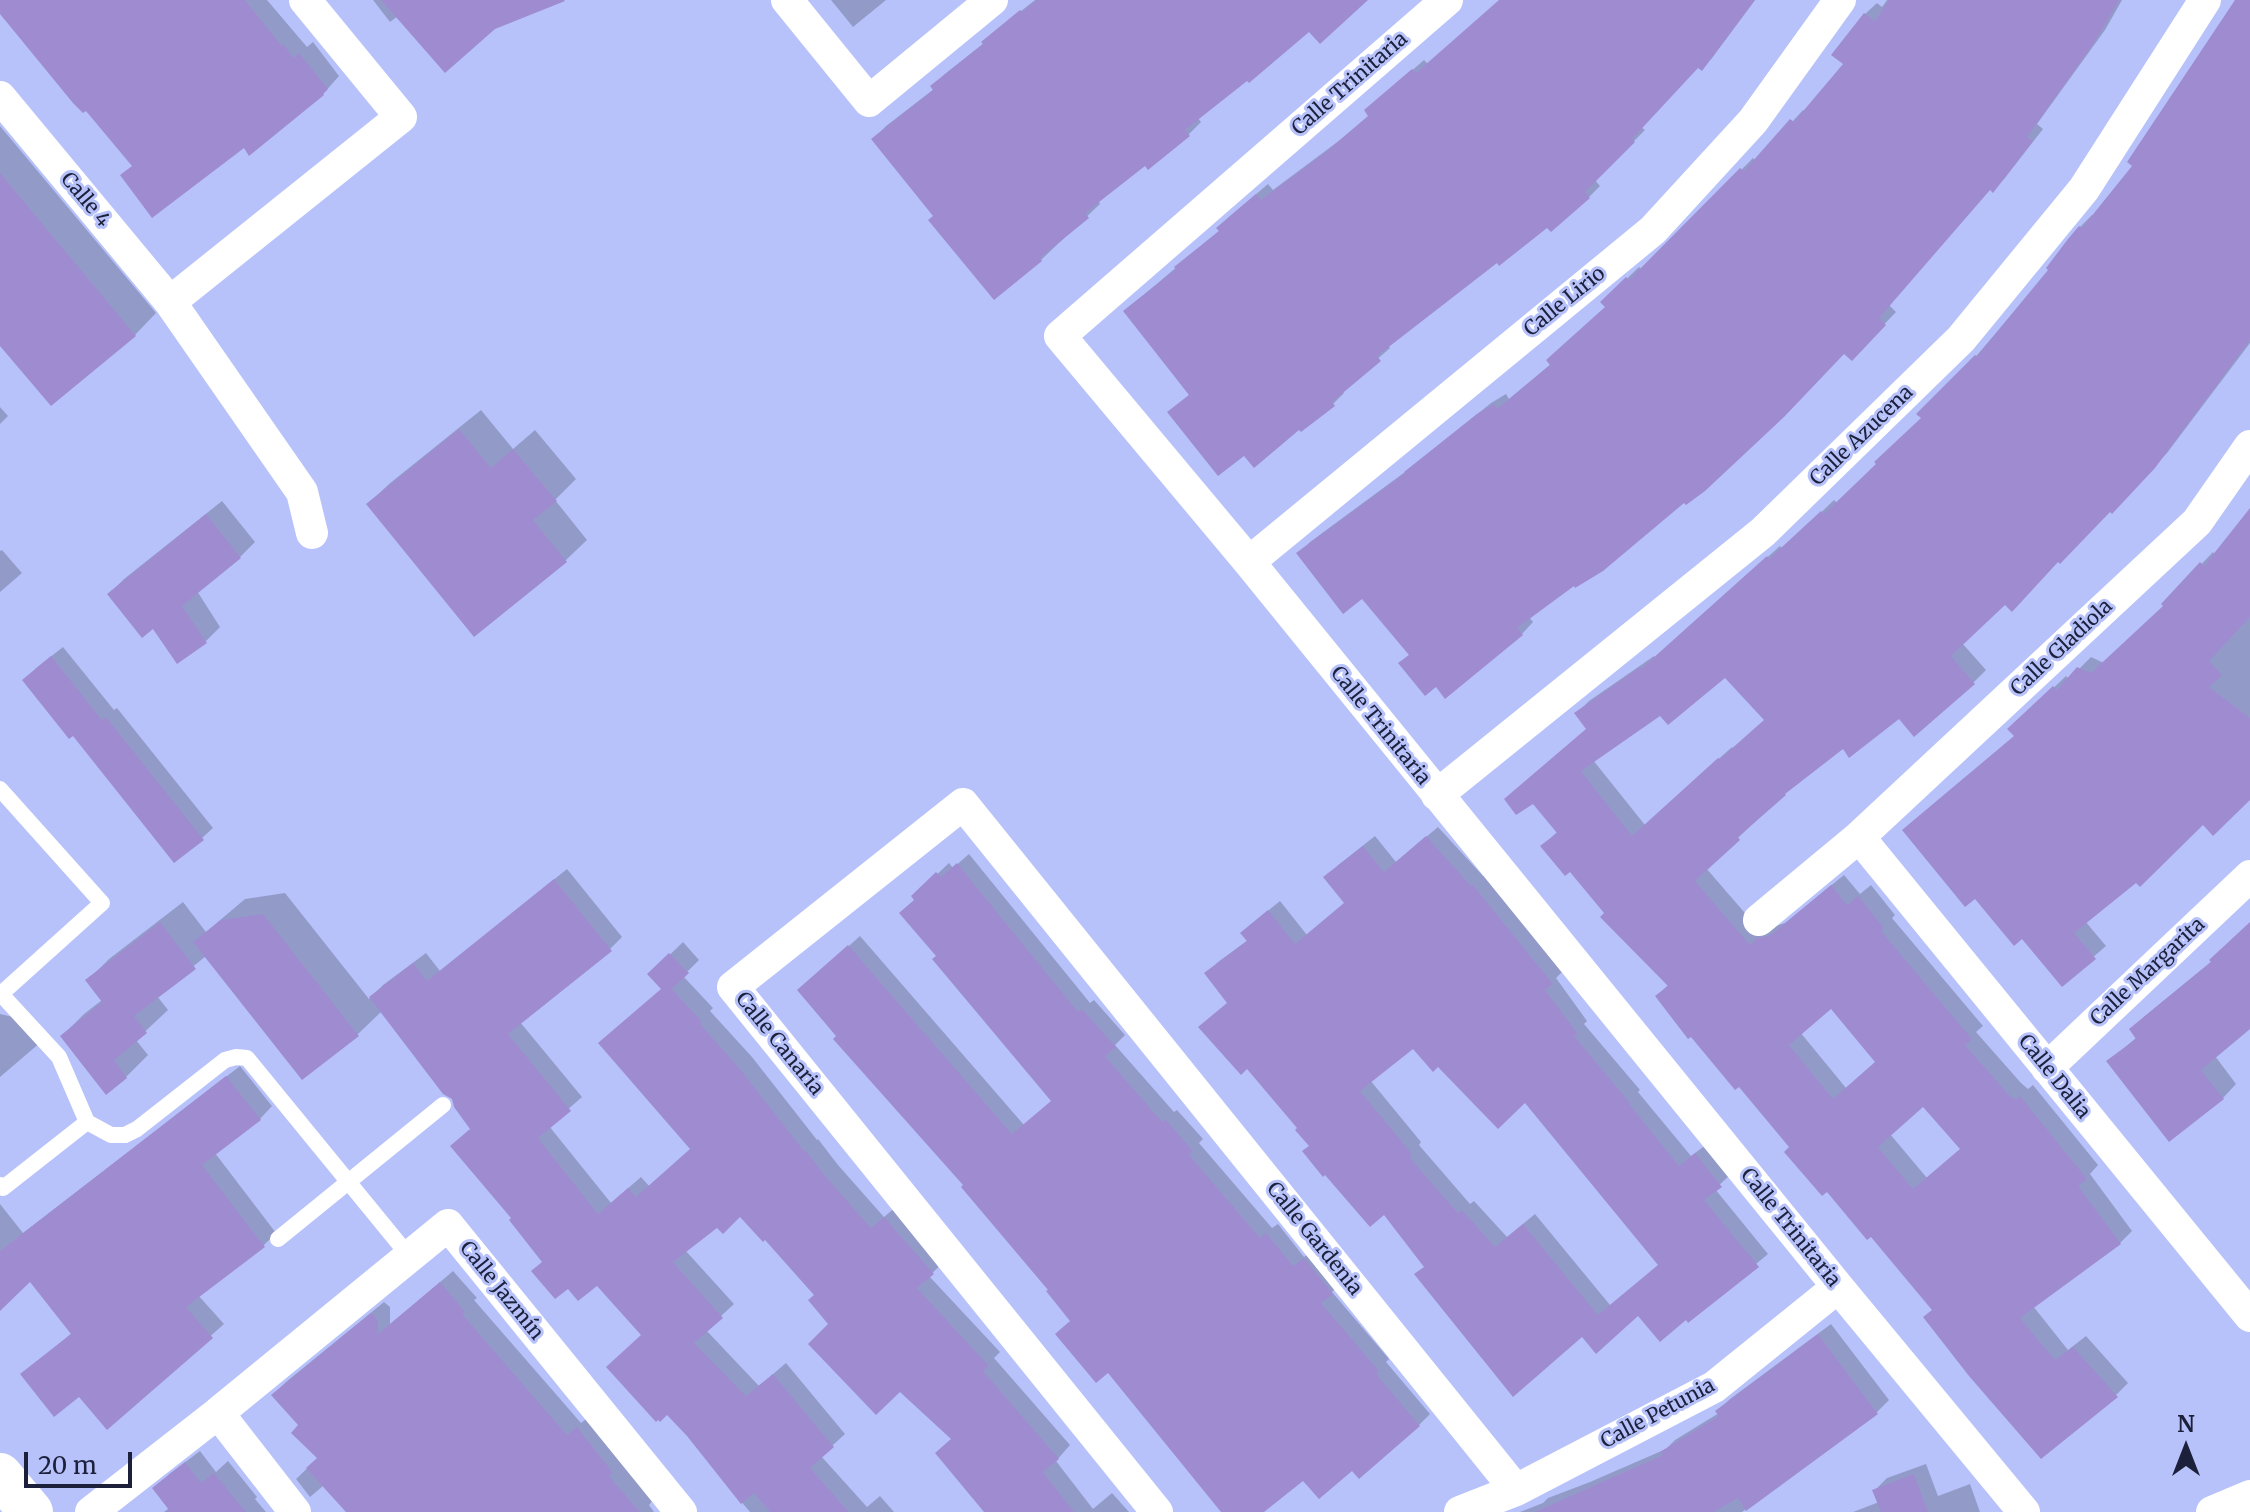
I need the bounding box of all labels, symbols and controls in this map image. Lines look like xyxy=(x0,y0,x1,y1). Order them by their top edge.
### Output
street label: Calle Trinitaria xyxy=(1287,27,1413,141)
street label: Calle 4 xyxy=(55,168,115,232)
street label: Calle Lirio xyxy=(1520,262,1610,342)
street label: Calle Azucena xyxy=(1806,381,1918,491)
street label: Calle Gladiola xyxy=(2006,595,2118,701)
street label: Calle Trinitaria xyxy=(1325,662,1435,790)
street label: Calle Margarita xyxy=(2086,913,2210,1031)
street label: Calle Canaria xyxy=(730,988,828,1100)
street label: Calle Dalia xyxy=(2013,1030,2095,1124)
street label: Calle Trinitaria xyxy=(1735,1164,1845,1292)
street label: Calle Gardenia xyxy=(1261,1178,1367,1300)
street label: Calle Jazmín xyxy=(454,1237,548,1345)
street label: Calle Petunia xyxy=(1597,1374,1719,1454)
north arrow xyxy=(2146,1408,2226,1488)
text: N xyxy=(2177,1410,2195,1438)
scale bar xyxy=(28,1436,136,1486)
text: 20 m xyxy=(38,1450,97,1481)

